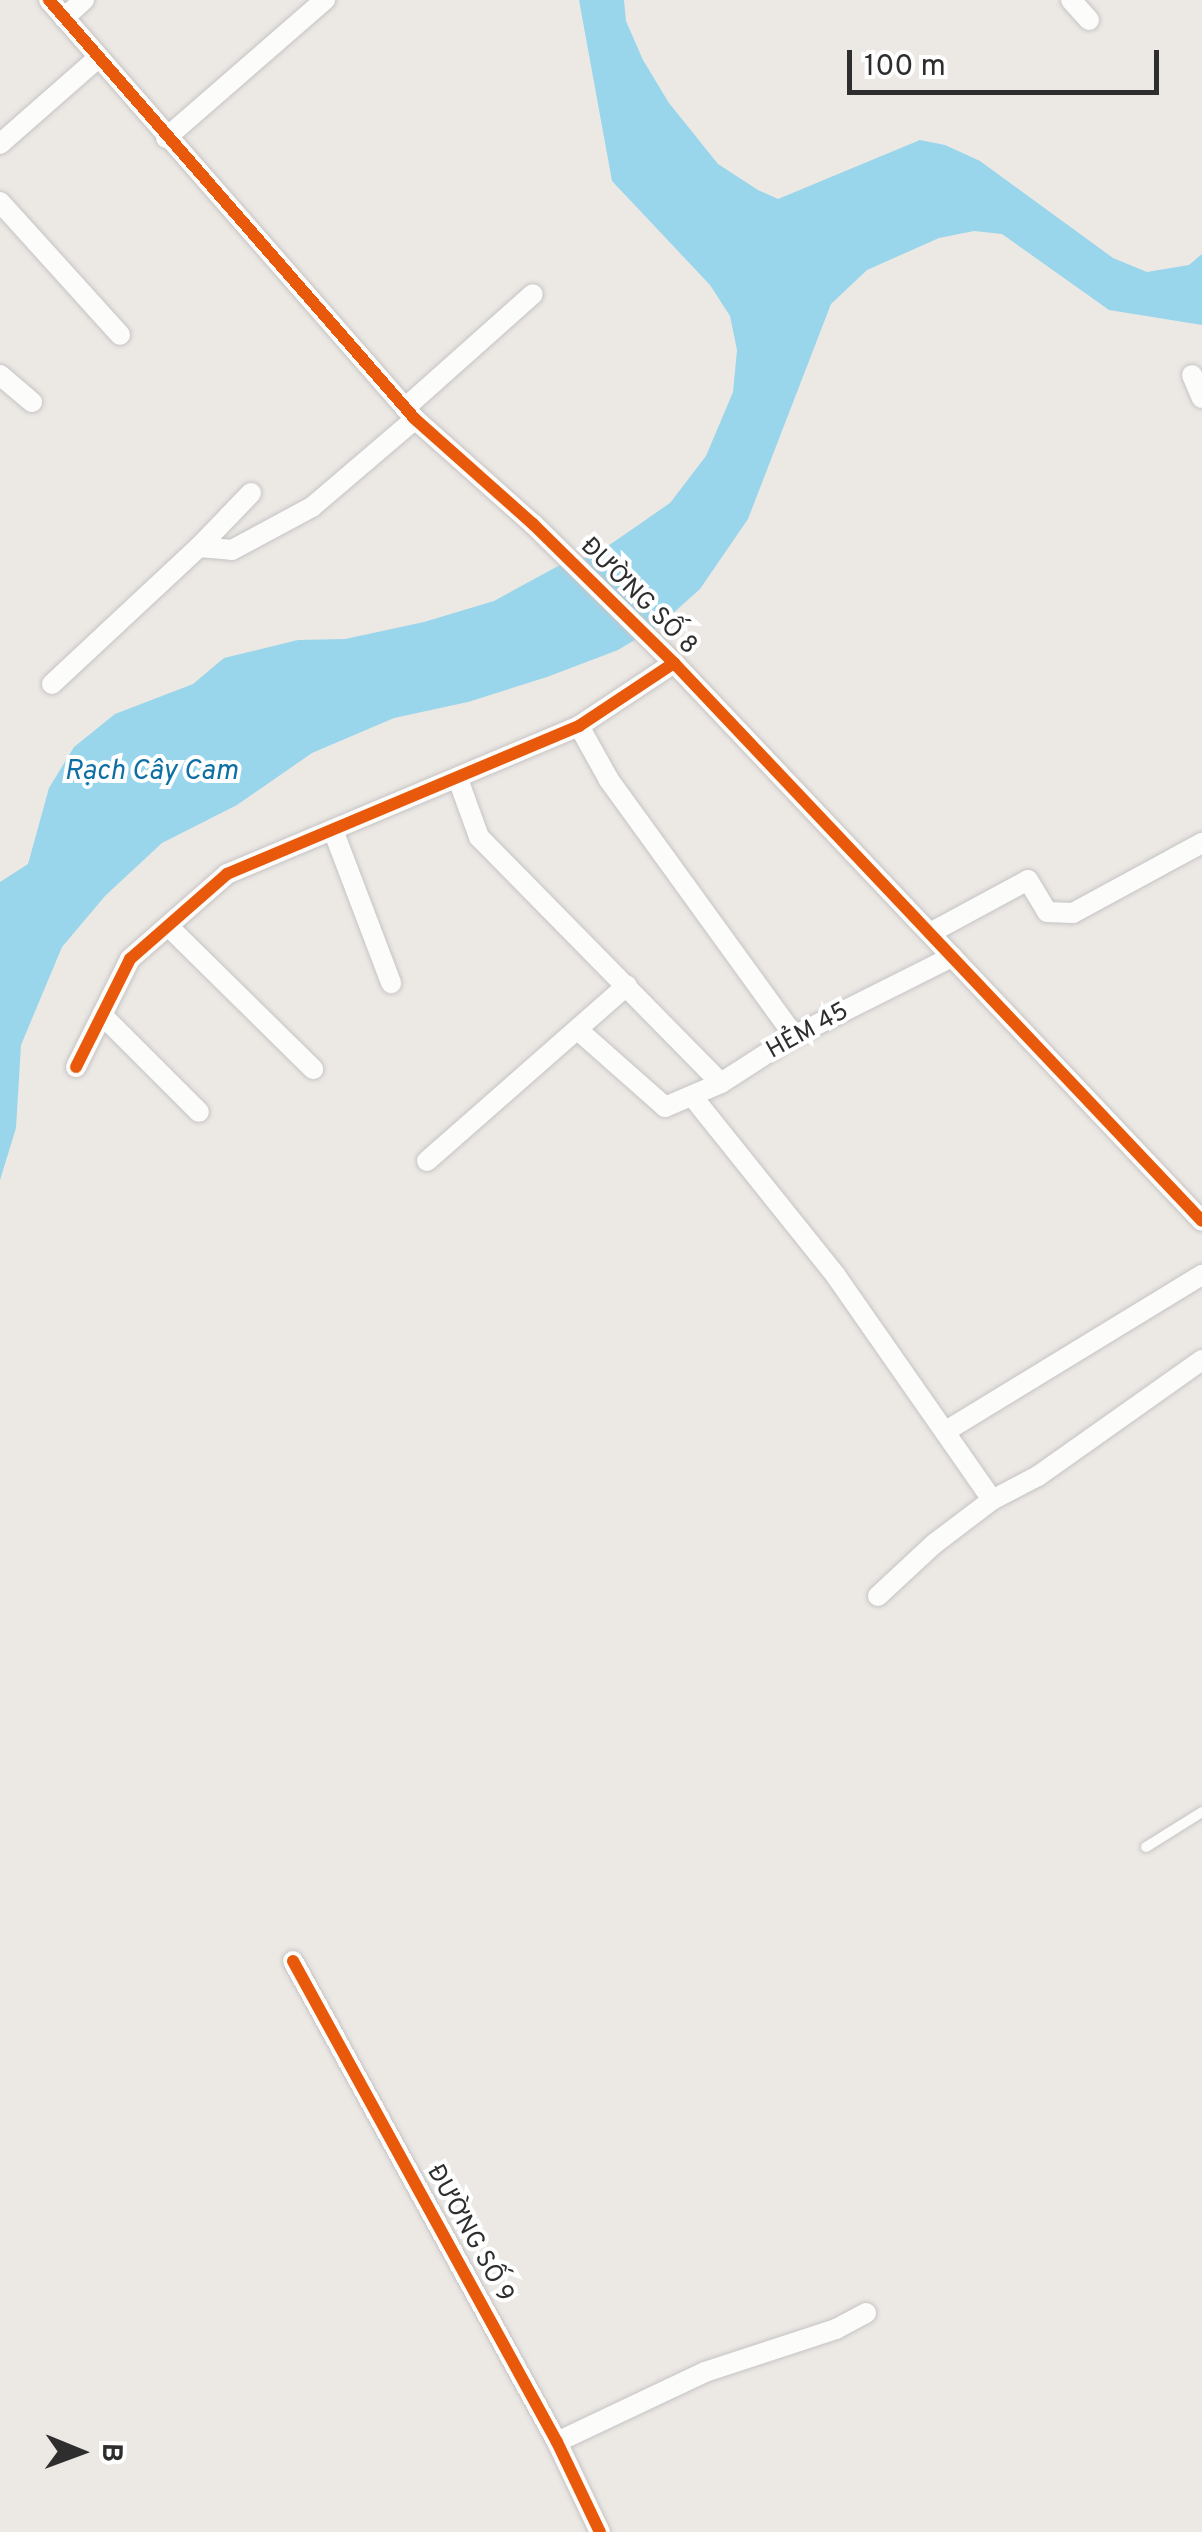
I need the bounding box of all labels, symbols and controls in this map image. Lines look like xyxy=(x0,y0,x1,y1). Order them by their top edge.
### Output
scale bar xyxy=(852,30,1164,92)
text: 100 m xyxy=(864,49,946,86)
street label: ĐƯỜNG SỐ 8 xyxy=(573,532,703,662)
water label: Rạch Cây Cam xyxy=(64,755,238,789)
street label: HẺM 45 xyxy=(762,997,854,1067)
street label: ĐƯỜNG SỐ 9 xyxy=(419,2160,519,2308)
north arrow xyxy=(30,2402,130,2502)
text: B xyxy=(92,2443,128,2462)

